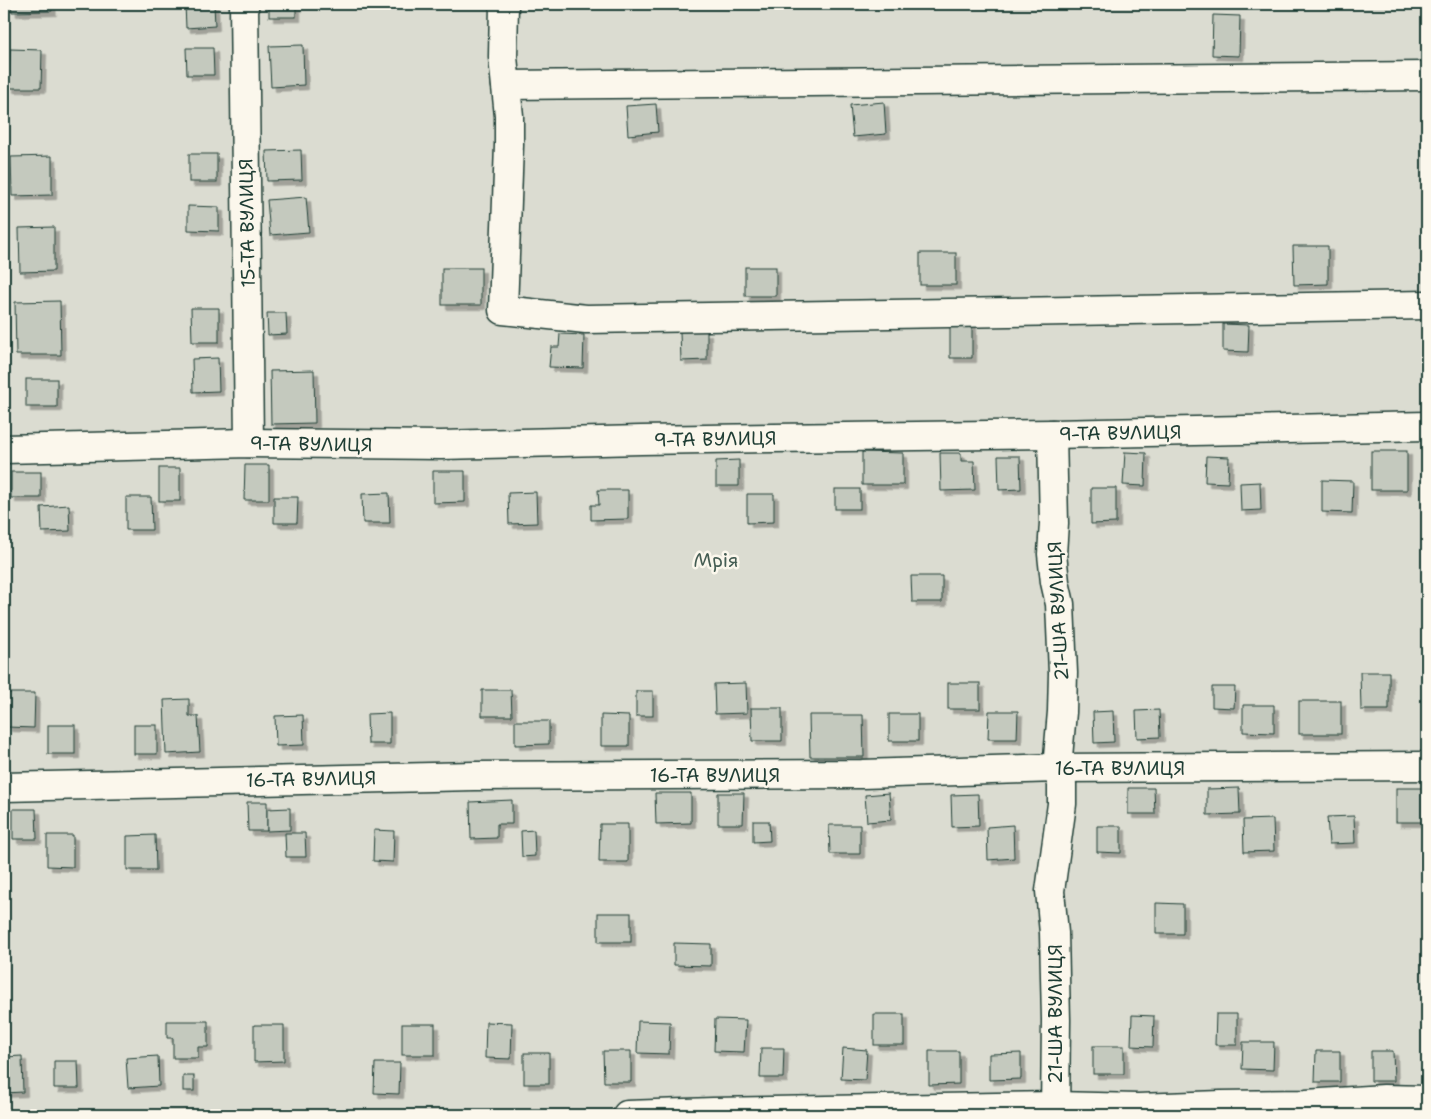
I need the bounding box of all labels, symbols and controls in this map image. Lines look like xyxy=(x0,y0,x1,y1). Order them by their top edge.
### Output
street label: 15-ТА ВУЛИЦЯ xyxy=(233,158,261,288)
street label: 9-ТА ВУЛИЦЯ xyxy=(1058,419,1182,447)
street label: 9-ТА ВУЛИЦЯ xyxy=(653,425,777,453)
street label: 9-ТА ВУЛИЦЯ xyxy=(249,430,373,458)
street label: 21-ША ВУЛИЦЯ xyxy=(1042,540,1074,682)
park label: Мрія xyxy=(694,548,738,573)
street label: 16-ТА ВУЛИЦЯ xyxy=(1055,756,1185,781)
street label: 16-ТА ВУЛИЦЯ xyxy=(650,763,780,788)
street label: 16-ТА ВУЛИЦЯ xyxy=(246,765,376,793)
street label: 21-ША ВУЛИЦЯ xyxy=(1043,944,1068,1084)

